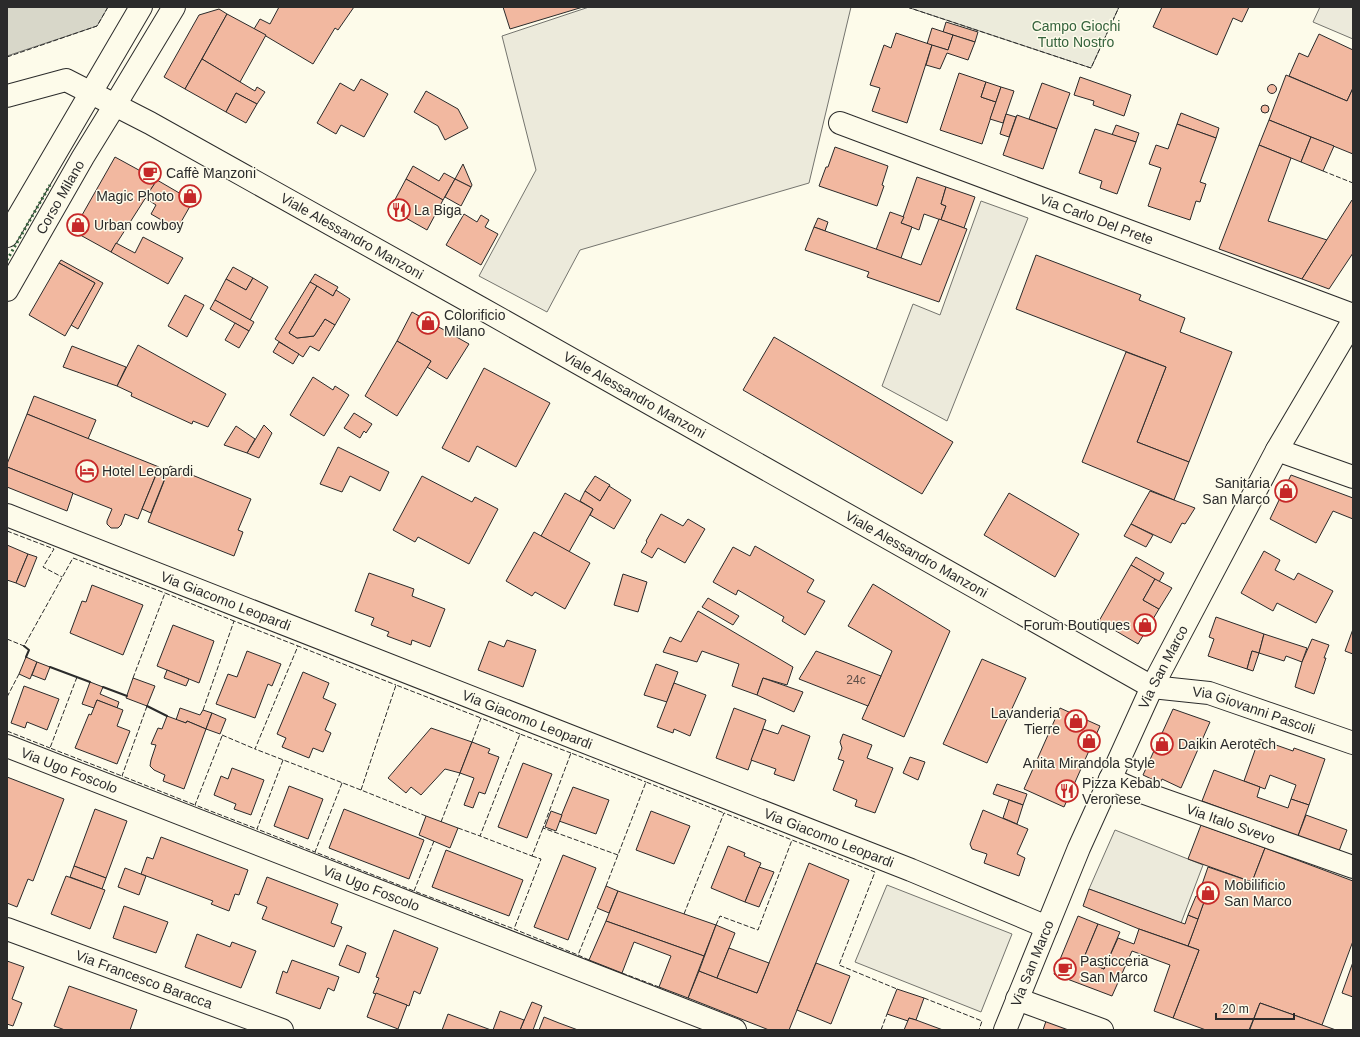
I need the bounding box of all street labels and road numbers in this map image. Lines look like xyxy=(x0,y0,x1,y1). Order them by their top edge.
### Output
street label: Corso Milano xyxy=(33,157,88,237)
street label: Viale Alessandro Manzoni xyxy=(278,190,426,282)
street label: Via Carlo Del Prete xyxy=(1038,191,1156,248)
street label: Viale Alessandro Manzoni xyxy=(560,348,709,441)
street label: Viale Alessandro Manzoni xyxy=(843,508,991,601)
street label: Via Giacomo Leopardi xyxy=(158,568,293,634)
street label: Via San Marco xyxy=(1135,622,1191,711)
street label: Via Giovanni Pascoli xyxy=(1192,683,1317,737)
street label: Via Giacomo Leopardi xyxy=(460,687,595,752)
street label: Via Ugo Foscolo xyxy=(19,744,120,797)
street label: Via Italo Svevo xyxy=(1184,801,1278,847)
street label: Via Giacomo Leopardi xyxy=(762,805,896,871)
street label: Via Ugo Foscolo xyxy=(321,862,422,914)
street label: Via San Marco xyxy=(1007,918,1057,1009)
street label: Via Francesco Baracca xyxy=(73,947,215,1012)

